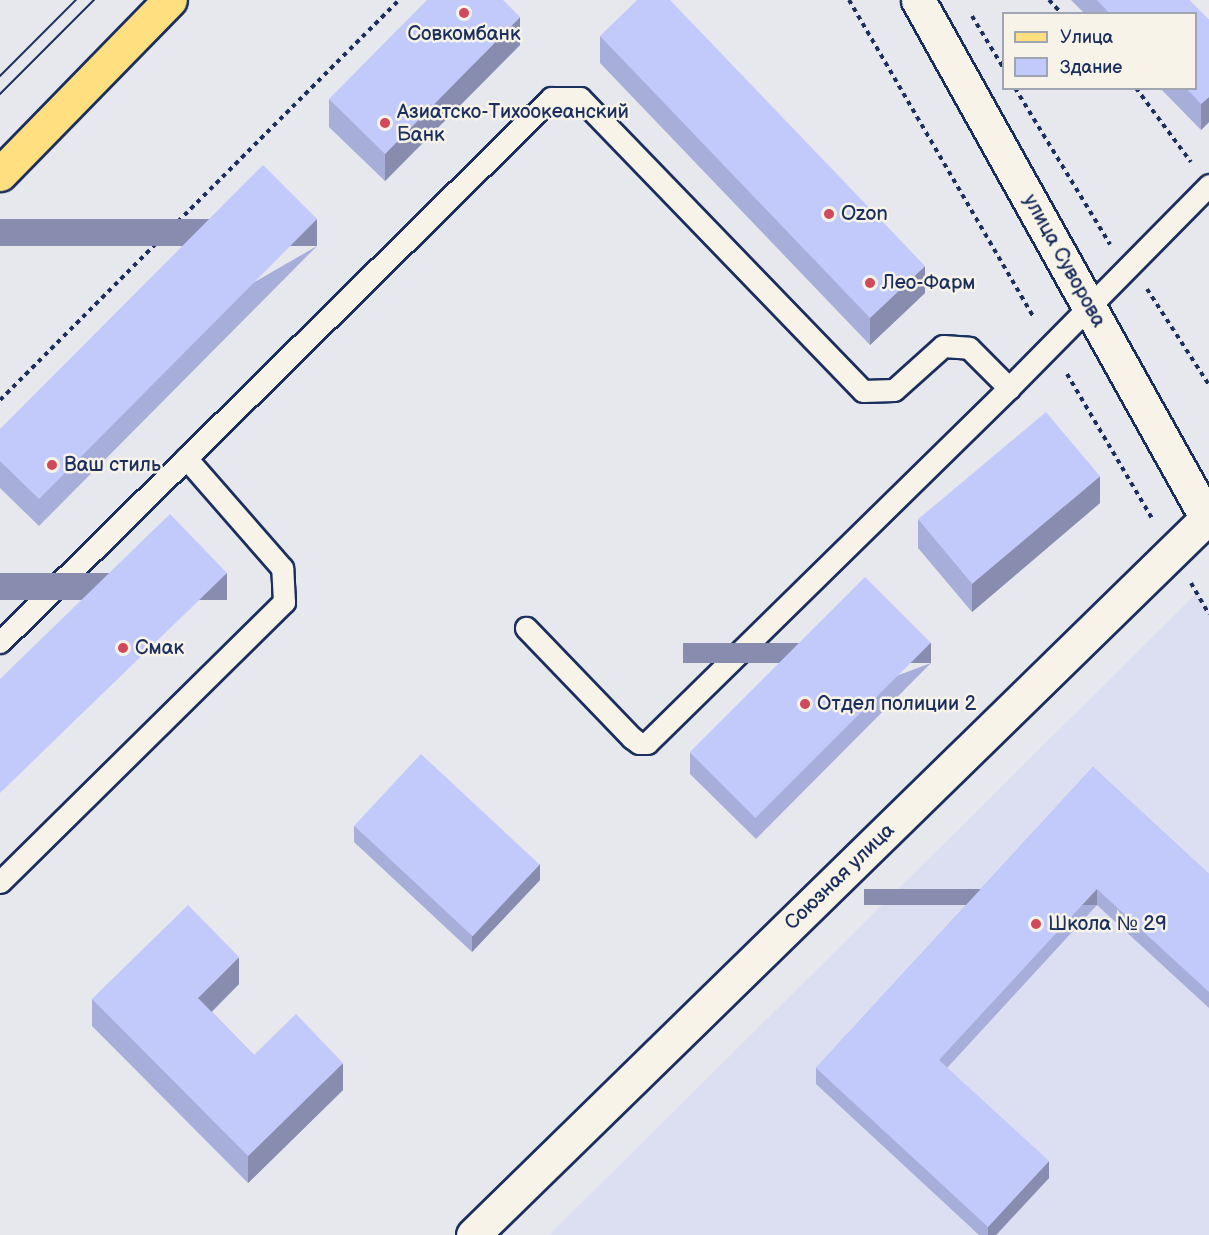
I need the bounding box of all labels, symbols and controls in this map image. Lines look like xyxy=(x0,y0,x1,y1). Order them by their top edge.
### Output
marker: Совкомбанк xyxy=(457,6,471,20)
legend xyxy=(1002,12,1197,90)
place label: Совкомбанк xyxy=(407,22,521,46)
text: Улица xyxy=(1060,27,1113,48)
text: Здание xyxy=(1060,57,1122,78)
place label: Азиатско-Тихоокеанский Банк xyxy=(397,100,629,147)
marker: Азиатско-Тихоокеанский Банк xyxy=(378,116,392,130)
street label: улица Суворова xyxy=(1018,190,1110,332)
place label: Ozon xyxy=(841,202,888,226)
marker: Ozon xyxy=(822,207,836,221)
place label: Лео-Фарм xyxy=(882,271,975,295)
marker: Лео-Фарм xyxy=(863,276,877,290)
place label: Ваш стиль xyxy=(64,453,161,477)
marker: Ваш стиль xyxy=(45,458,59,472)
place label: Смак xyxy=(135,636,184,660)
marker: Смак xyxy=(116,641,130,655)
place label: Отдел полиции 2 xyxy=(817,692,976,716)
marker: Отдел полиции 2 xyxy=(798,697,812,711)
street label: Союзная улица xyxy=(780,819,900,935)
place label: Школа № 29 xyxy=(1048,912,1167,936)
marker: Школа № 29 xyxy=(1029,917,1043,931)

